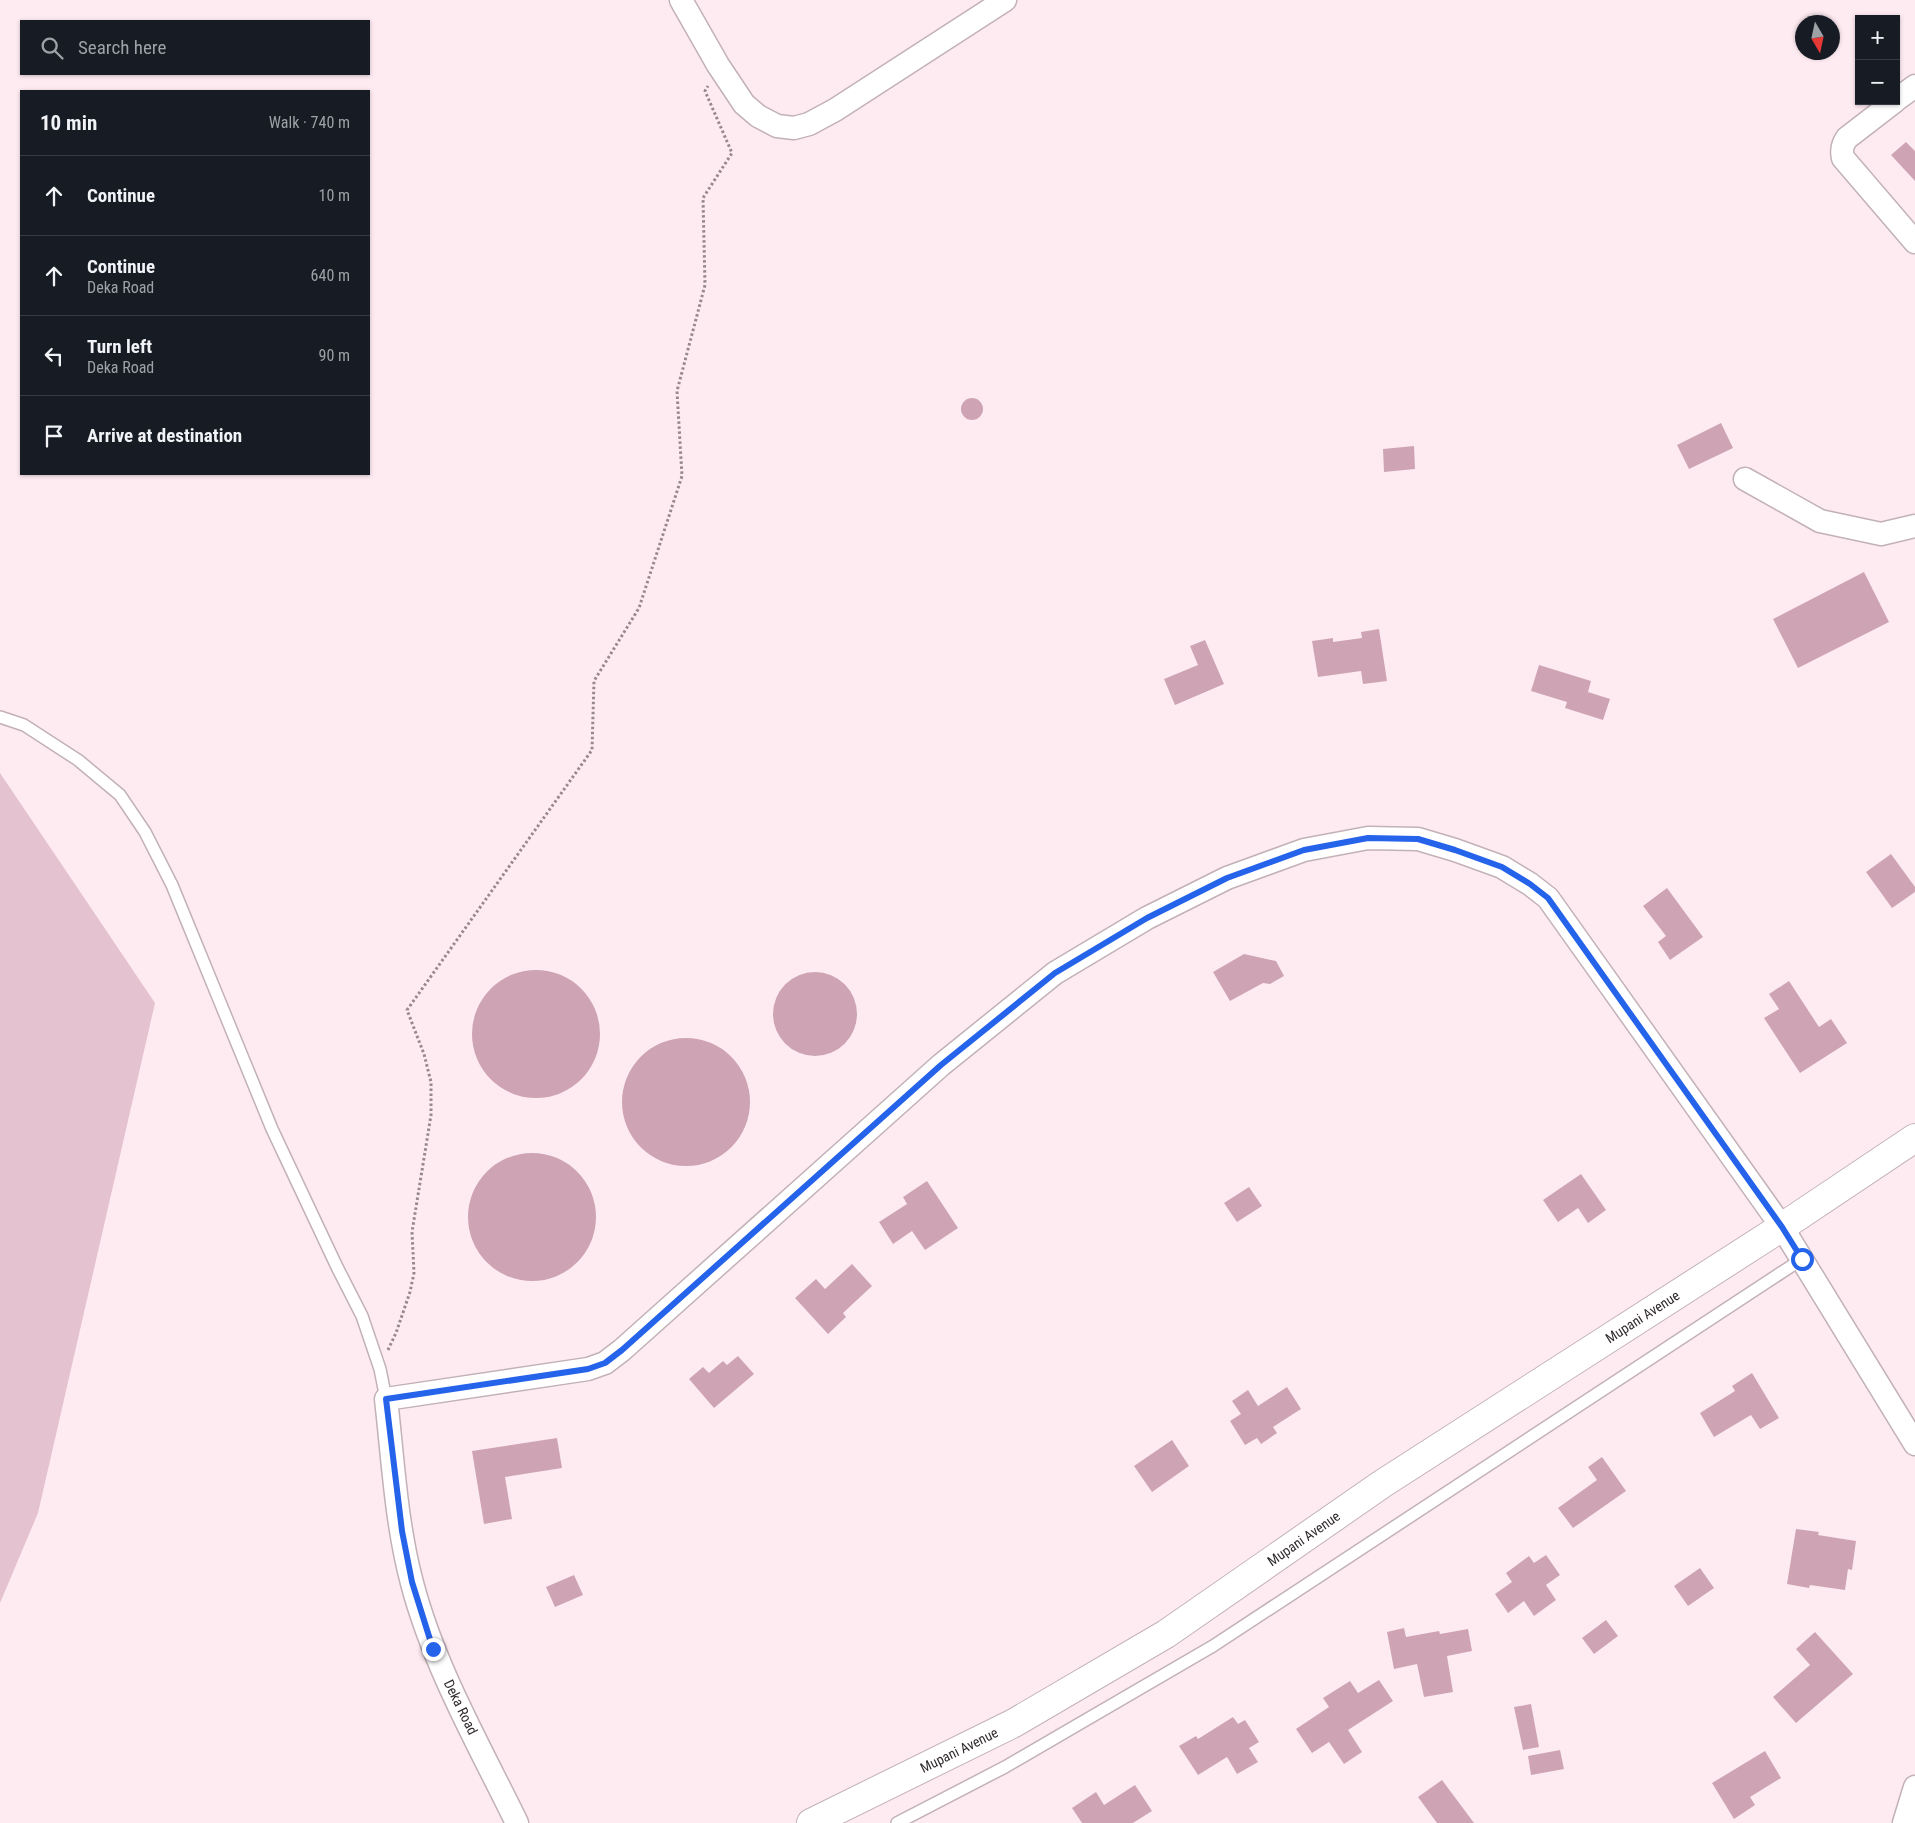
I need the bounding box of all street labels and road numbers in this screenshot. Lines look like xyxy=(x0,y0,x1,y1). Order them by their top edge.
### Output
street label: Mupani Avenue xyxy=(1603,1287,1683,1346)
street label: Mupani Avenue xyxy=(1264,1507,1343,1569)
street label: Deka Road xyxy=(441,1677,481,1737)
street label: Mupani Avenue xyxy=(918,1724,1001,1776)

